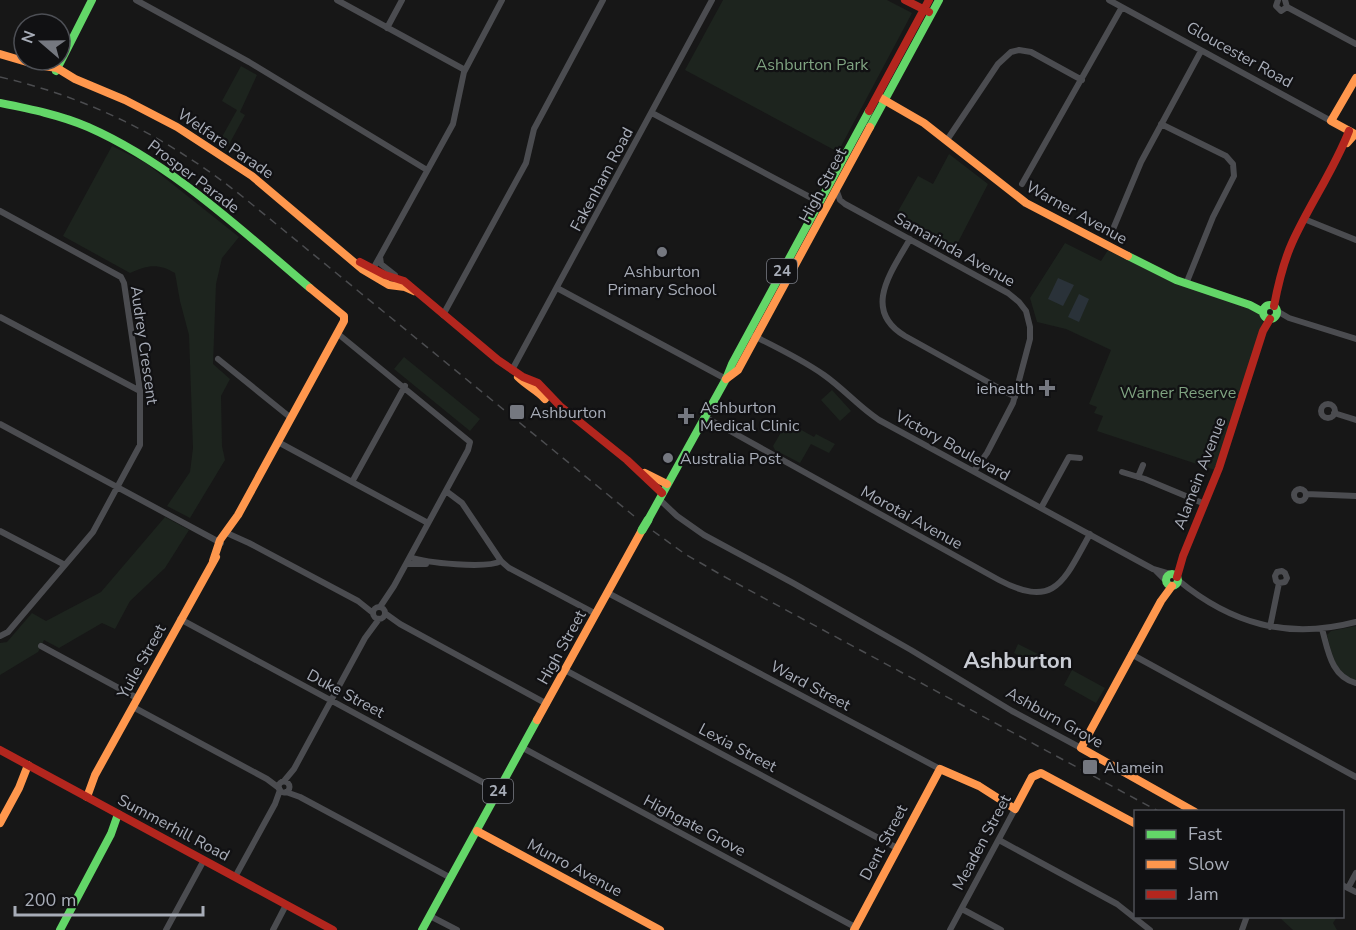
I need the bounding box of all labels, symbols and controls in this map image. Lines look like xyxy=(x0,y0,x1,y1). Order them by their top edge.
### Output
north arrow xyxy=(12,12,72,72)
street label: Gloucester Road xyxy=(1182,16,1297,93)
text: N xyxy=(16,28,41,47)
park label: Ashburton Park xyxy=(756,54,869,76)
street label: Welfare Parade xyxy=(173,103,278,184)
street label: Fakenham Road xyxy=(565,124,639,235)
street label: Prosper Parade xyxy=(143,135,244,219)
street label: High Street xyxy=(794,144,852,227)
street label: Warner Avenue xyxy=(1022,176,1131,250)
street label: Samarinda Avenue xyxy=(890,207,1019,292)
marker: Ashburton Primary School xyxy=(655,245,669,259)
road number: 24 xyxy=(767,259,797,283)
place label: Ashburton Primary School xyxy=(608,261,717,301)
street label: Audrey Crescent xyxy=(125,284,163,406)
place label: iehealth xyxy=(976,378,1034,400)
marker: iehealth xyxy=(1038,379,1056,397)
park label: Warner Reserve xyxy=(1120,382,1236,404)
place label: Ashburton Medical Clinic xyxy=(700,397,800,437)
place label: Ashburton xyxy=(530,402,606,424)
marker: Ashburton xyxy=(508,403,526,421)
street label: Victory Boulevard xyxy=(890,405,1014,487)
marker: Ashburton Medical Clinic xyxy=(677,407,695,425)
street label: Alamein Avenue xyxy=(1168,414,1231,533)
place label: Australia Post xyxy=(680,448,781,470)
marker: Australia Post xyxy=(661,451,675,465)
street label: Morotai Avenue xyxy=(857,481,966,555)
street label: High Street xyxy=(532,606,592,689)
street label: Yuile Street xyxy=(112,620,172,704)
district label: Ashburton xyxy=(964,646,1072,676)
street label: Ward Street xyxy=(767,656,855,716)
street label: Duke Street xyxy=(303,664,389,724)
street label: Ashburn Grove xyxy=(1002,682,1107,754)
street label: Lexia Street xyxy=(695,718,781,778)
place label: Alamein xyxy=(1104,757,1164,779)
marker: Alamein xyxy=(1081,758,1099,776)
road number: 24 xyxy=(483,779,513,803)
street label: Summerhill Road xyxy=(114,789,233,867)
street label: Highgate Grove xyxy=(639,790,750,862)
street label: Meaden Street xyxy=(947,790,1017,894)
street label: Dent Street xyxy=(855,800,913,884)
legend xyxy=(1134,810,1344,918)
text: Fast xyxy=(1188,822,1223,846)
street label: Munro Avenue xyxy=(523,834,626,902)
text: Slow xyxy=(1188,852,1229,876)
scale bar xyxy=(15,879,202,917)
text: Jam xyxy=(1187,882,1219,906)
text: 200 m xyxy=(24,888,76,912)

